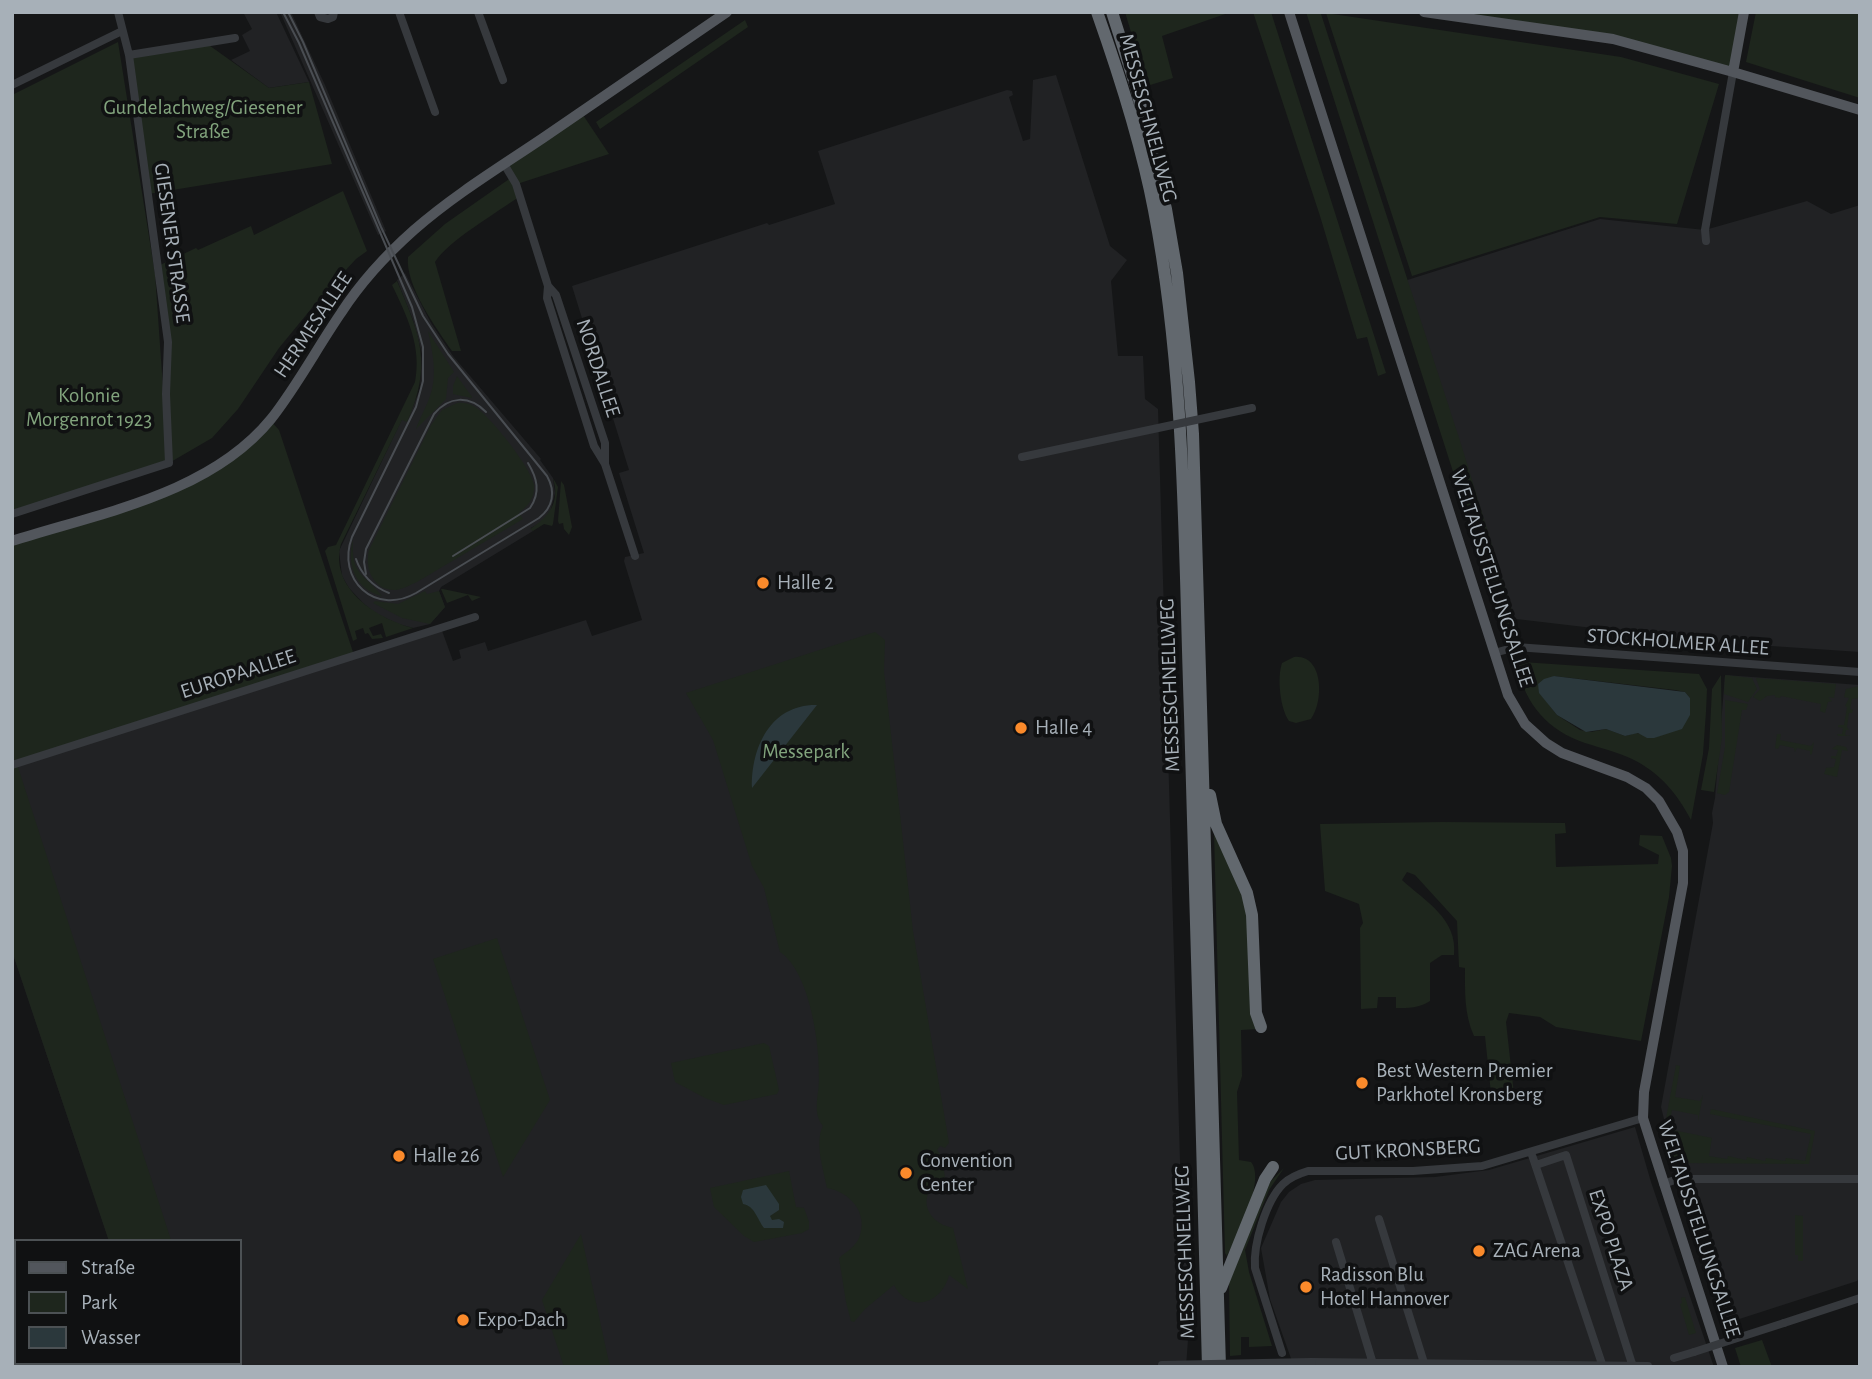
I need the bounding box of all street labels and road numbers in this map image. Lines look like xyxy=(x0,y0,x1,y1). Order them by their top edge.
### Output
street label: MESSESCHNELLWEG xyxy=(1113,31,1183,205)
street label: GIESENER STRASSE xyxy=(148,161,196,325)
street label: HERMESALLEE xyxy=(268,267,358,383)
street label: NORDALLEE xyxy=(570,316,626,420)
street label: WELTAUSSTELLUNGSALLEE xyxy=(1445,466,1539,690)
street label: MESSESCHNELLWEG xyxy=(1154,598,1186,772)
street label: STOCKHOLMER ALLEE xyxy=(1586,623,1770,661)
street label: EUROPAALLEE xyxy=(177,643,299,705)
street label: WELTAUSSTELLUNGSALLEE xyxy=(1652,1117,1746,1341)
street label: GUT KRONSBERG xyxy=(1335,1134,1481,1166)
street label: MESSESCHNELLWEG xyxy=(1169,1165,1201,1339)
street label: EXPO PLAZA xyxy=(1583,1186,1639,1294)

